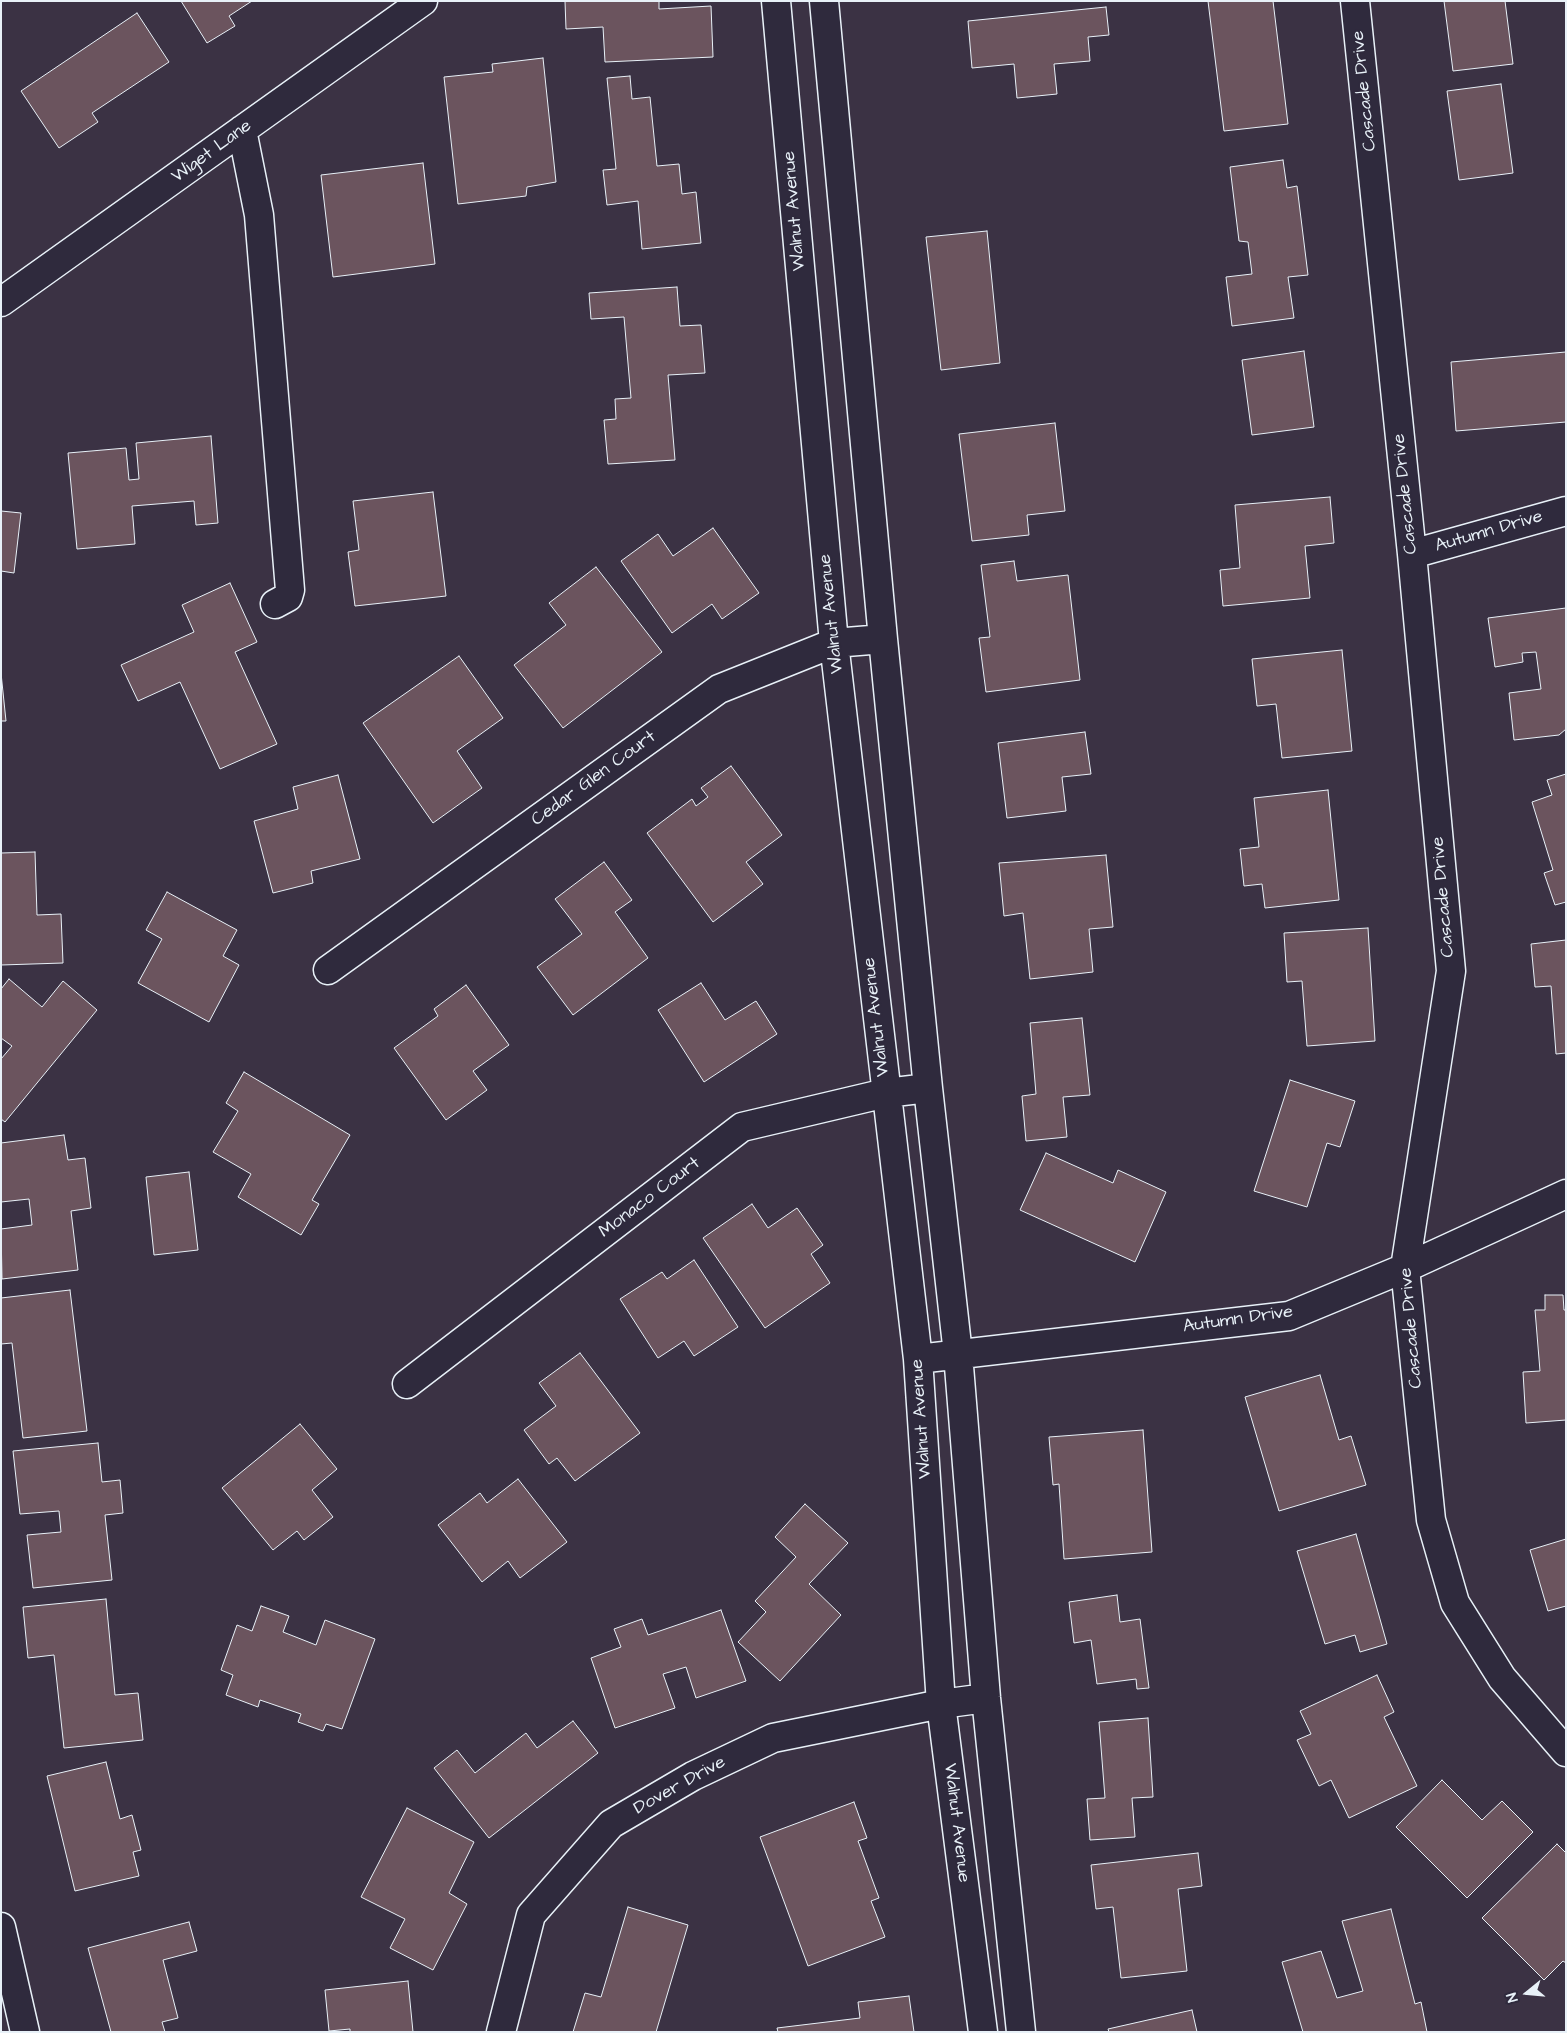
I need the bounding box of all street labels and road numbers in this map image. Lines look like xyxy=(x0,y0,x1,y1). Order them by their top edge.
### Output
street label: Cascade Drive xyxy=(1348,30,1382,152)
street label: Wiget Lane xyxy=(168,116,256,188)
street label: Walnut Avenue xyxy=(779,150,811,272)
street label: Cascade Drive xyxy=(1389,433,1423,555)
street label: Autumn Drive xyxy=(1433,506,1545,558)
street label: Walnut Avenue xyxy=(815,553,849,675)
street label: Cedar Glen Court xyxy=(528,727,660,831)
street label: Cascade Drive xyxy=(1428,836,1460,958)
street label: Walnut Avenue xyxy=(859,956,895,1078)
street label: Monaco Court xyxy=(595,1153,705,1243)
street label: Cascade Drive xyxy=(1396,1267,1428,1389)
street label: Autumn Drive xyxy=(1182,1302,1294,1338)
street label: Walnut Avenue xyxy=(907,1358,937,1480)
street label: Dover Drive xyxy=(630,1752,730,1820)
street label: Walnut Avenue xyxy=(938,1762,974,1884)

